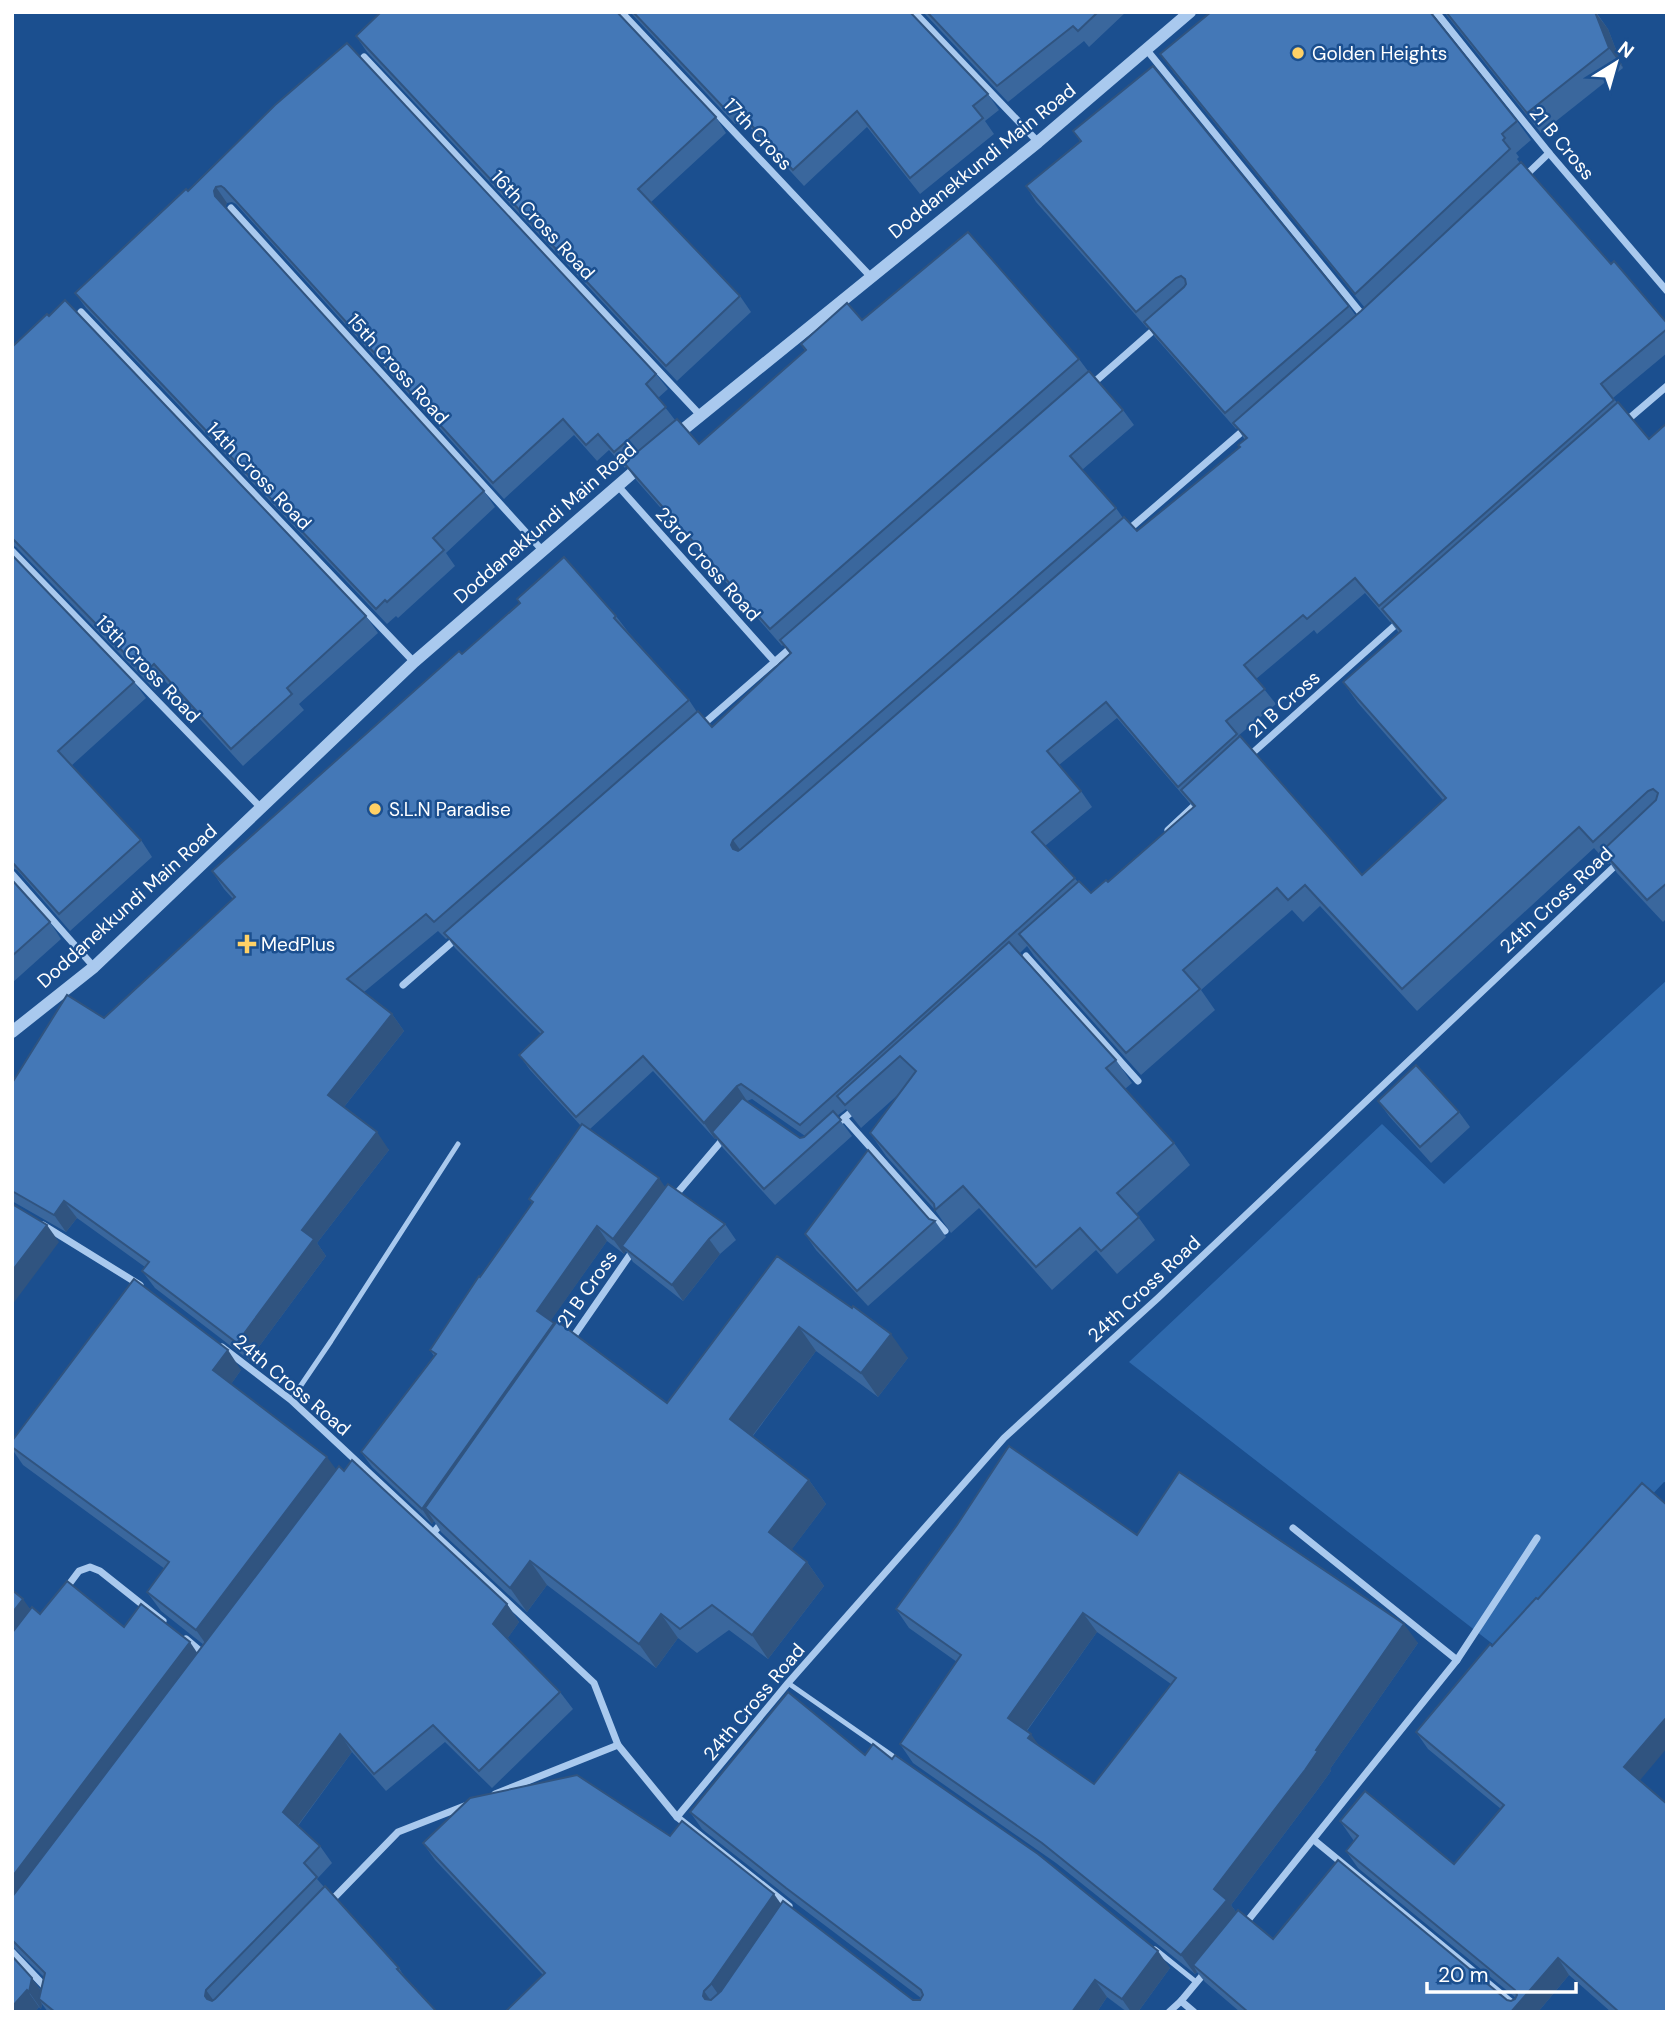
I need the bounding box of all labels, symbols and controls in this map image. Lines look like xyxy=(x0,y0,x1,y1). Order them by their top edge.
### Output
north arrow xyxy=(1581,28,1651,98)
text: N xyxy=(1613,36,1639,64)
place label: Golden Heights xyxy=(1312,41,1447,66)
marker: Golden Heights xyxy=(1290,45,1306,61)
street label: Doddanekkundi Main Road xyxy=(883,78,1081,244)
street label: 17th Cross xyxy=(718,93,798,175)
street label: 21 B Cross xyxy=(1524,101,1600,185)
street label: 16th Cross Road xyxy=(486,165,600,285)
street label: 15th Cross Road xyxy=(342,308,454,430)
street label: 14th Cross Road xyxy=(201,417,317,535)
street label: Doddanekkundi Main Road xyxy=(449,437,641,609)
street label: 23rd Cross Road xyxy=(650,501,766,627)
street label: 13th Cross Road xyxy=(90,610,206,728)
street label: 21 B Cross xyxy=(1243,665,1325,743)
place label: S.L.N Paradise xyxy=(389,797,511,822)
marker: S.L.N Paradise xyxy=(367,801,383,817)
street label: Doddanekkundi Main Road xyxy=(32,819,222,993)
street label: 24th Cross Road xyxy=(1494,841,1618,959)
place label: MedPlus xyxy=(261,932,335,957)
marker: MedPlus xyxy=(239,936,255,952)
street label: 24th Cross Road xyxy=(1082,1230,1206,1348)
street label: 21 B Cross xyxy=(551,1245,623,1333)
street label: 24th Cross Road xyxy=(228,1329,356,1441)
street label: 24th Cross Road xyxy=(698,1638,810,1766)
scale bar xyxy=(1427,1951,1576,1995)
text: 20 m xyxy=(1438,1961,1489,1989)

